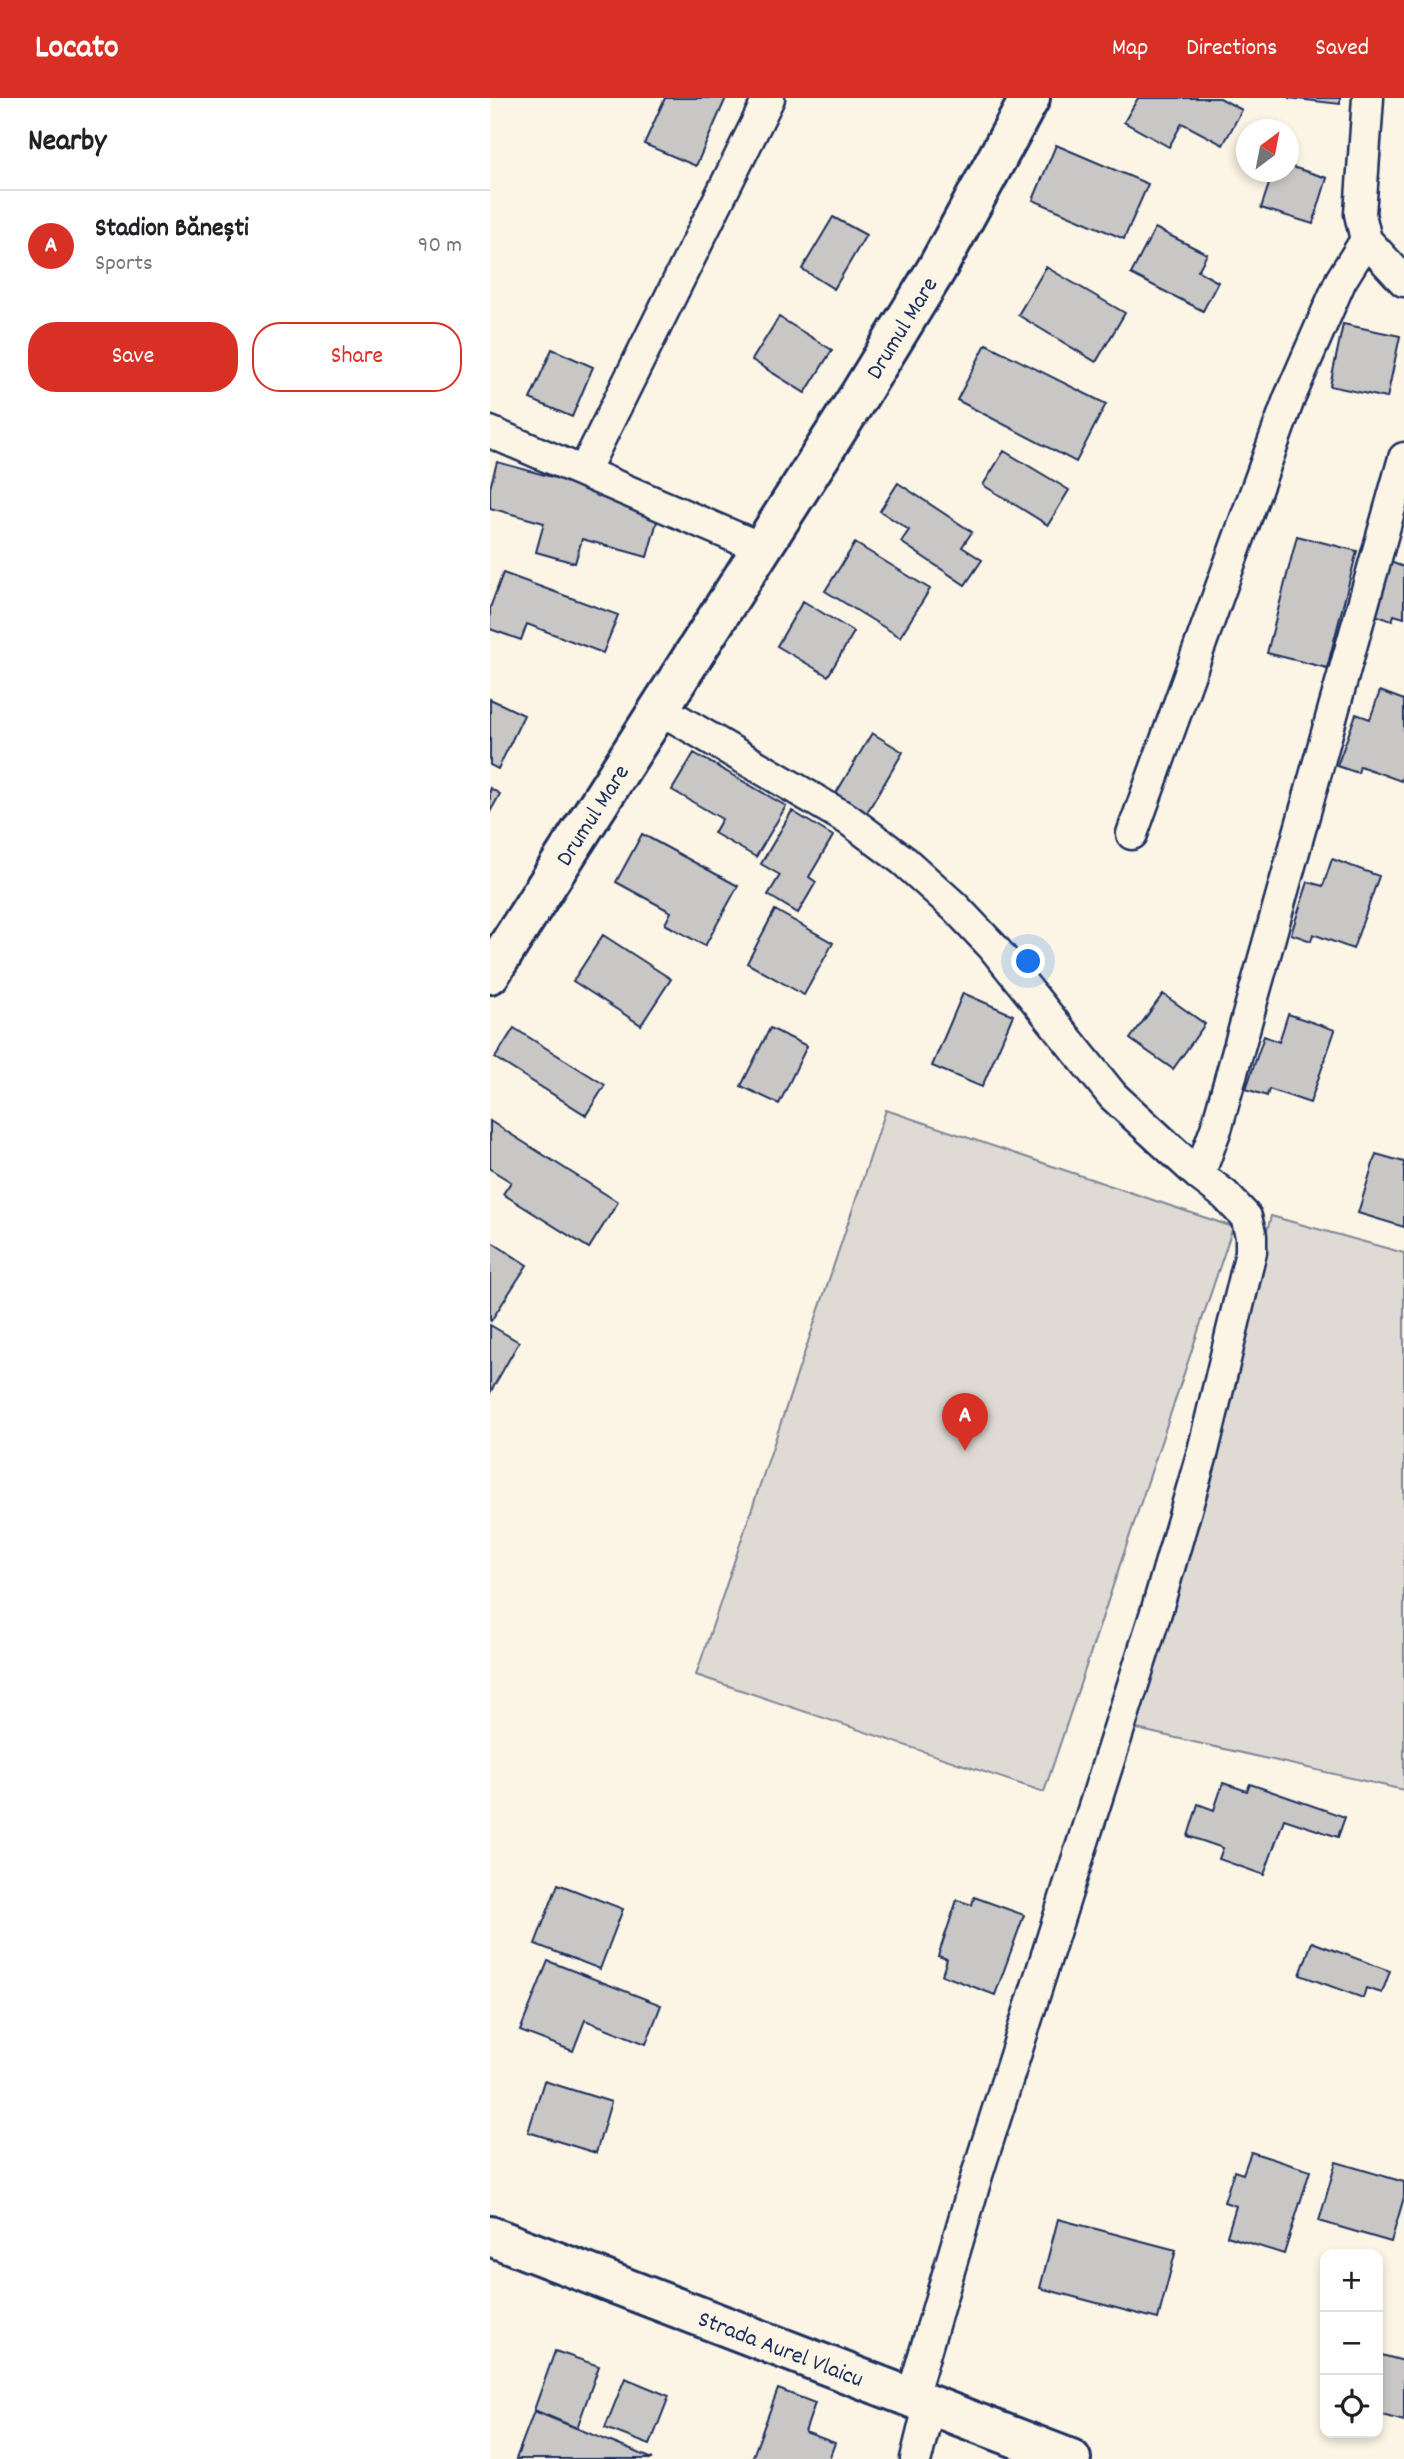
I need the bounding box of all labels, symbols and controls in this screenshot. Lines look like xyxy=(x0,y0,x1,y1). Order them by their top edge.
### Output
text: Locato xyxy=(35,26,119,73)
text: Map xyxy=(1112,32,1148,66)
text: Directions xyxy=(1186,32,1277,66)
text: Saved xyxy=(1315,32,1369,66)
north arrow xyxy=(1236,119,1299,182)
text: Nearby xyxy=(28,122,106,165)
text: Stadion Bănești xyxy=(95,211,249,248)
text: A xyxy=(45,230,57,263)
text: 90 m xyxy=(418,230,462,263)
text: Sports xyxy=(95,248,153,281)
street label: Drumul Mare xyxy=(859,271,948,387)
button: Save xyxy=(28,322,238,392)
button: Share xyxy=(252,322,462,392)
street label: Drumul Mare xyxy=(549,759,639,874)
your location xyxy=(1011,944,1045,978)
pin: A xyxy=(942,1393,988,1451)
map controls xyxy=(1320,2249,1383,2438)
button: + xyxy=(1320,2249,1383,2312)
street label: Strada Aurel Vlaicu xyxy=(693,2303,868,2398)
button: − xyxy=(1320,2312,1383,2375)
button: locate xyxy=(1320,2375,1383,2438)

